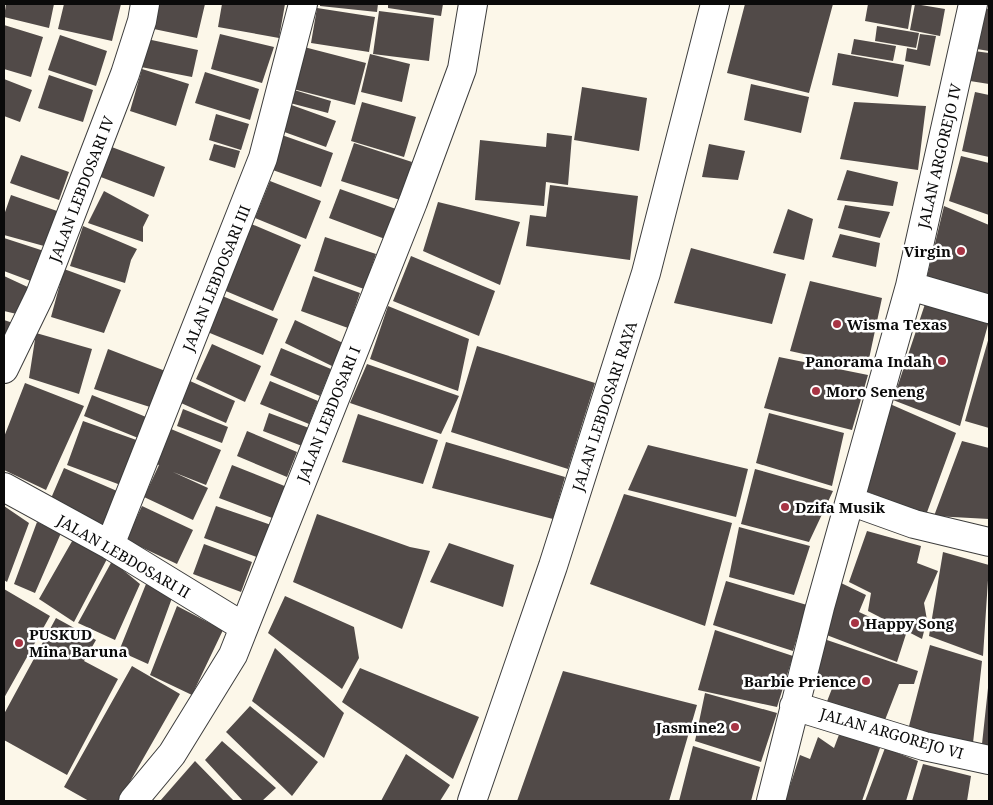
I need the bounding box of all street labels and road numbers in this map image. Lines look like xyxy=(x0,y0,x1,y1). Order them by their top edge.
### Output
street label: JALAN ARGOREJO IV xyxy=(912,81,966,232)
street label: JALAN LEBDOSARI IV xyxy=(44,112,118,266)
street label: JALAN LEBDOSARI III xyxy=(177,202,254,355)
street label: JALAN LEBDOSARI RAYA xyxy=(567,318,641,495)
street label: JALAN LEBDOSARI I xyxy=(291,343,364,486)
street label: JALAN LEBDOSARI II xyxy=(53,509,194,602)
street label: JALAN ARGOREJO VI xyxy=(817,703,966,763)

